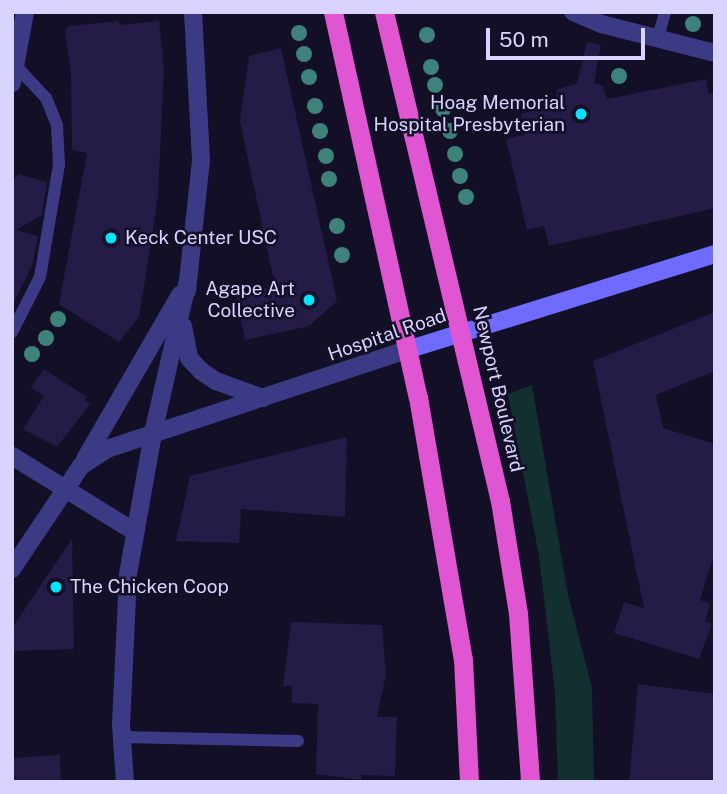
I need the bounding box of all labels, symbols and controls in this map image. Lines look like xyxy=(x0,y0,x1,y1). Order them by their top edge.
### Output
scale bar xyxy=(489,14,648,58)
text: 50 m xyxy=(499,27,549,52)
place label: Hoag Memorial Hospital Presbyterian xyxy=(373,92,565,136)
marker: Hoag Memorial Hospital Presbyterian xyxy=(571,104,591,124)
place label: Keck Center USC xyxy=(125,227,277,249)
marker: Keck Center USC xyxy=(103,230,119,246)
place label: Agape Art Collective xyxy=(205,278,295,322)
marker: Agape Art Collective xyxy=(301,292,317,308)
street label: Hospital Road xyxy=(325,304,449,366)
street label: Newport Boulevard xyxy=(468,304,528,474)
place label: The Chicken Coop xyxy=(70,576,229,598)
marker: The Chicken Coop xyxy=(48,579,64,595)

